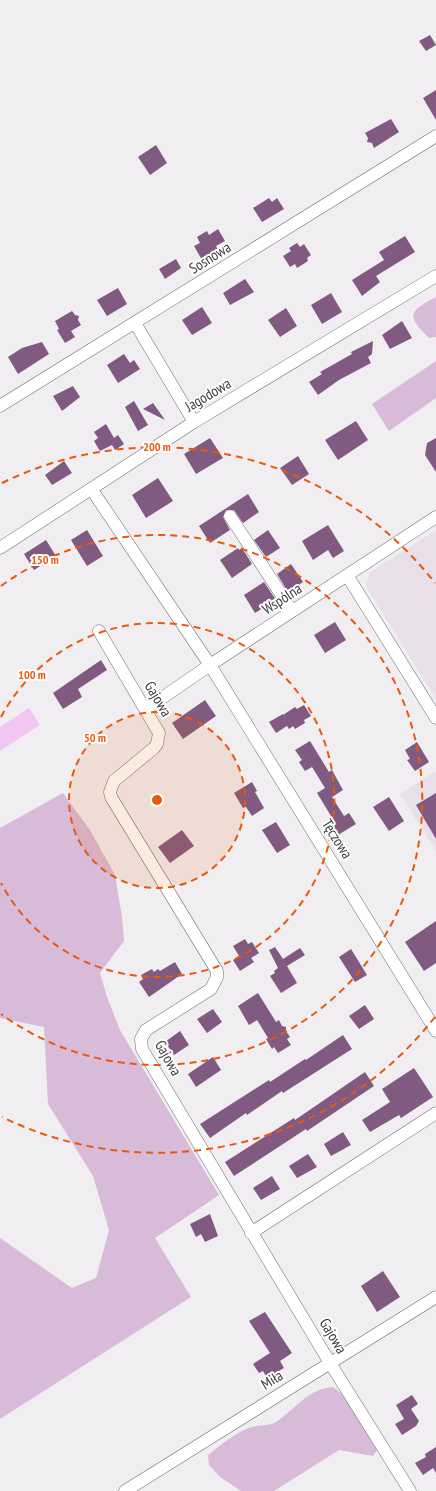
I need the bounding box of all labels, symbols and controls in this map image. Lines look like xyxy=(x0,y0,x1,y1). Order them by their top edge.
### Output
street label: Sosnowa xyxy=(185,237,234,278)
street label: Jagodowa xyxy=(180,373,234,416)
text: 200 m xyxy=(143,439,171,454)
text: 150 m xyxy=(31,552,59,567)
street label: Wspólna xyxy=(258,579,305,618)
text: 100 m xyxy=(18,667,46,682)
street label: Gajowa xyxy=(141,678,176,720)
text: 50 m xyxy=(84,730,106,745)
centre of rings xyxy=(150,793,164,807)
street label: Tęczowa xyxy=(318,816,357,862)
street label: Gajowa xyxy=(151,1037,186,1079)
street label: Gajowa xyxy=(316,1315,351,1357)
street label: Miła xyxy=(257,1366,286,1394)

